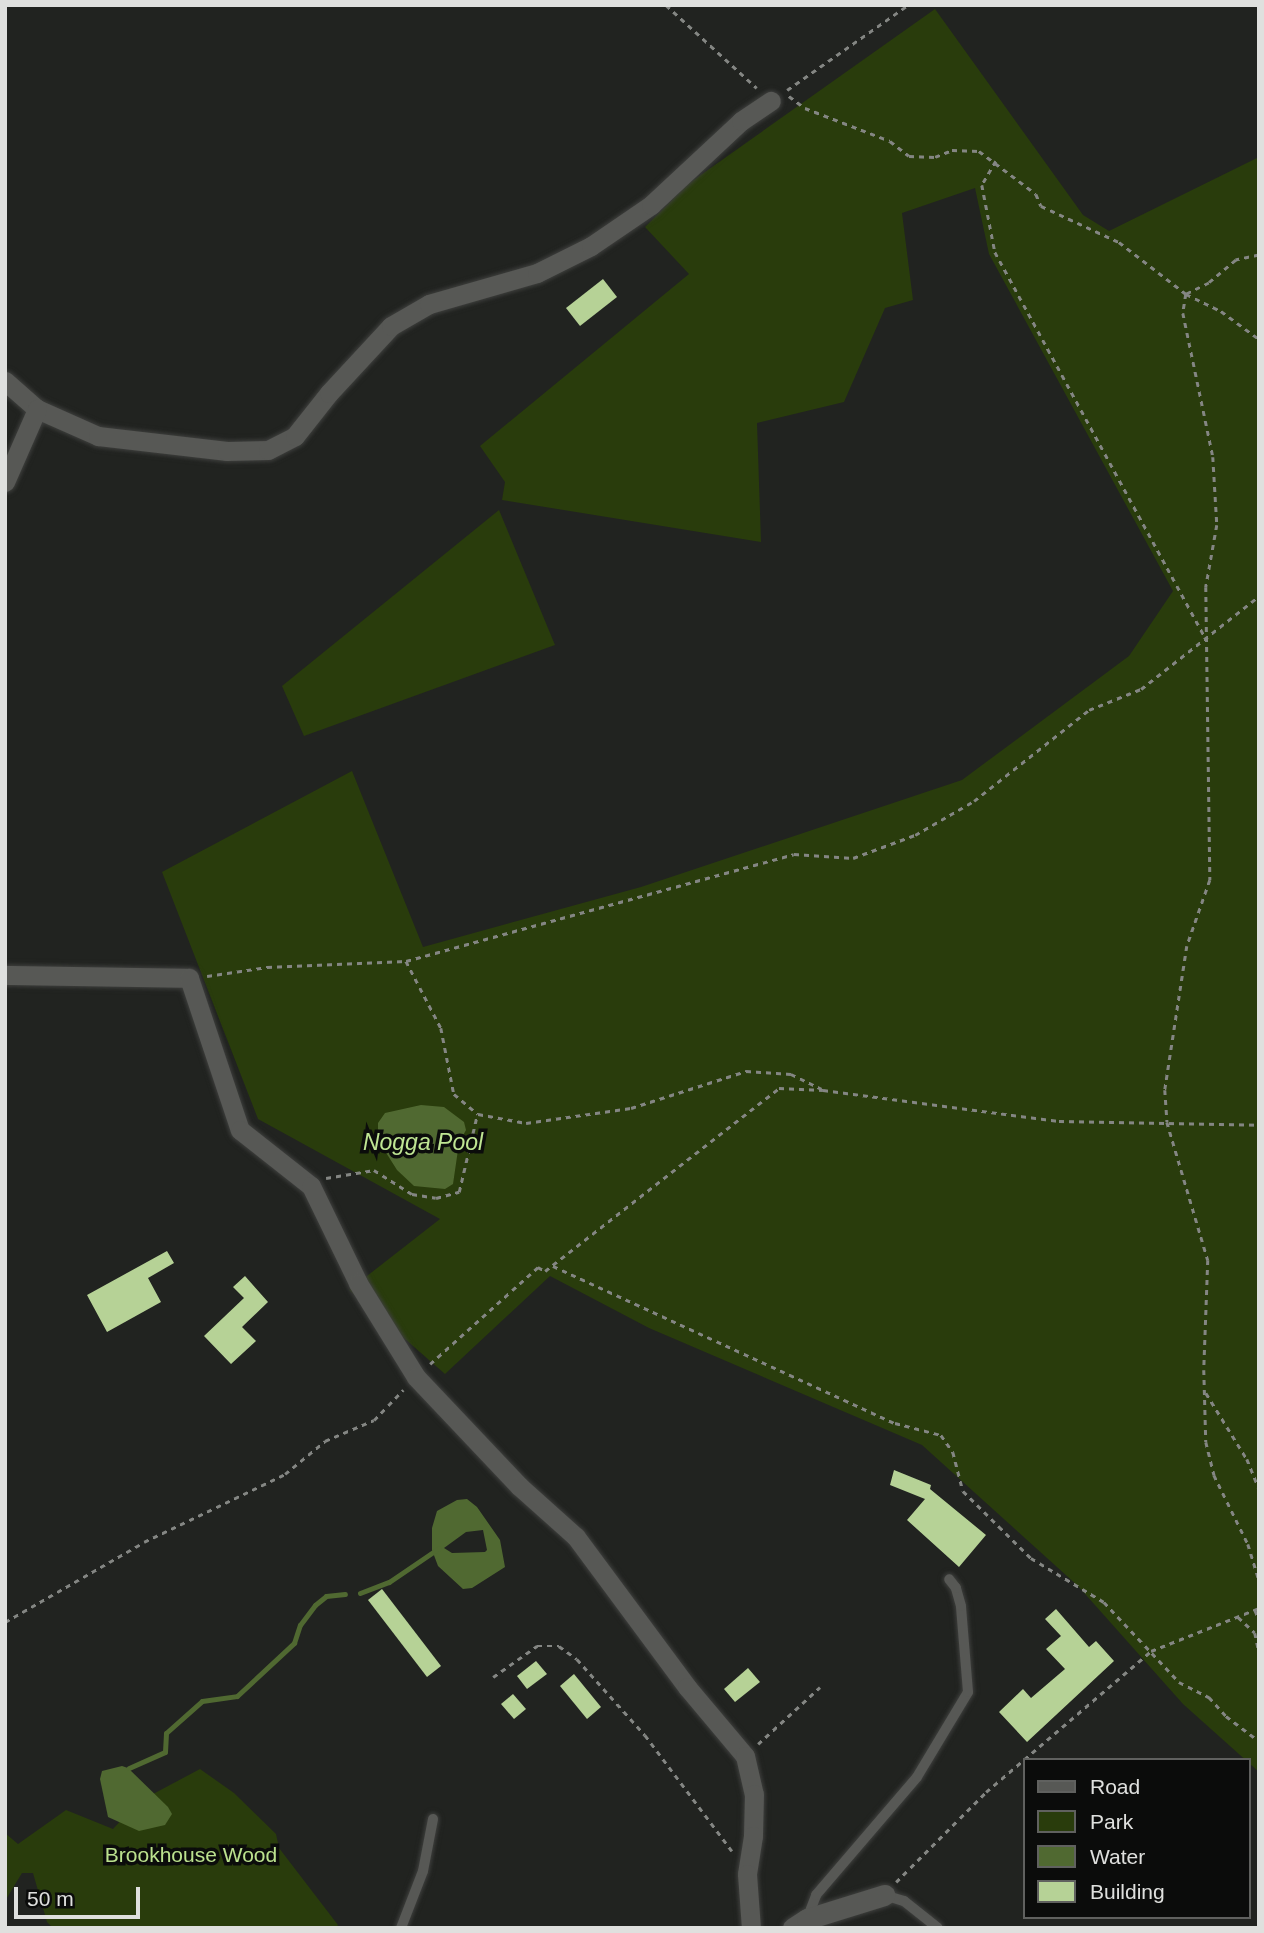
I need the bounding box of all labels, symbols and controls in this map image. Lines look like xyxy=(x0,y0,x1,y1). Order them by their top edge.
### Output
water label: Nogga Pool xyxy=(363,1128,483,1156)
legend xyxy=(1023,1758,1250,1919)
text: Road xyxy=(1090,1775,1140,1798)
text: Park xyxy=(1090,1810,1133,1833)
park label: Brookhouse Wood xyxy=(105,1842,277,1868)
text: Water xyxy=(1090,1845,1145,1868)
scale bar xyxy=(18,1874,144,1918)
text: Building xyxy=(1090,1880,1165,1903)
text: 50 m xyxy=(27,1887,74,1910)

